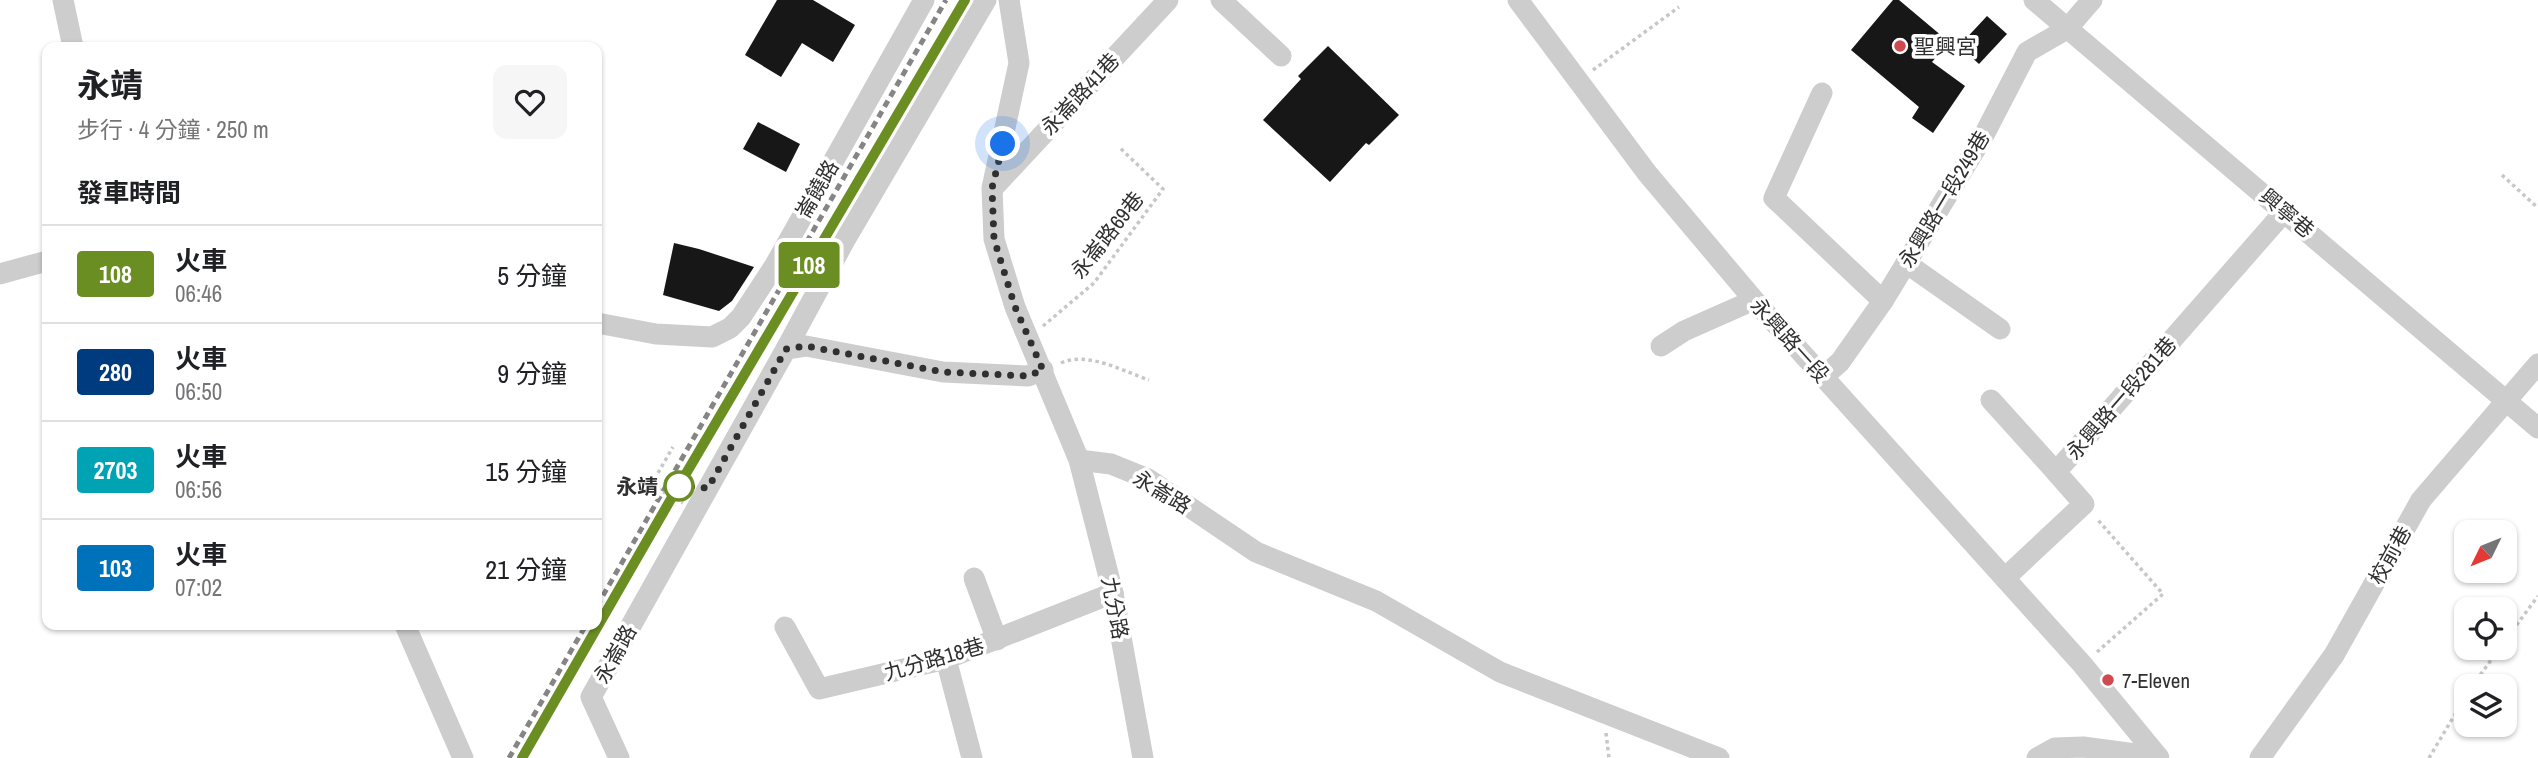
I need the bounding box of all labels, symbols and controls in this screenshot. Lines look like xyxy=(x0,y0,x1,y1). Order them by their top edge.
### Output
place label: 聖興宮 xyxy=(1914,32,1977,61)
marker: 聖興宮 xyxy=(1892,38,1908,54)
street label: 永崙路41巷 xyxy=(1034,46,1126,142)
text: 永靖 xyxy=(77,63,143,107)
button: heart xyxy=(493,65,567,139)
text: 步行 · 4 分鐘 · 250 m xyxy=(77,114,269,145)
street label: 永興路一段249巷 xyxy=(1892,125,1996,273)
your location xyxy=(985,126,1020,161)
street label: 崙饒路 xyxy=(789,154,845,224)
text: 發車時間 xyxy=(77,175,181,210)
street label: 興寧巷 xyxy=(2254,182,2320,244)
street label: 永崙路69巷 xyxy=(1064,185,1150,285)
line badge: 108 xyxy=(769,242,849,288)
text: 火車 xyxy=(175,243,227,278)
text: 108 xyxy=(793,249,825,281)
text: 108 xyxy=(99,258,132,290)
text: 5 分鐘 xyxy=(497,258,567,293)
text: 06:46 xyxy=(175,278,222,309)
street label: 永興路一段 xyxy=(1744,291,1836,389)
street label: 永興路一段281巷 xyxy=(2059,330,2183,466)
text: 火車 xyxy=(175,341,227,376)
text: 280 xyxy=(99,356,132,388)
text: 9 分鐘 xyxy=(497,356,567,391)
text: 06:50 xyxy=(175,376,222,407)
text: 火車 xyxy=(175,439,227,474)
text: 2703 xyxy=(94,454,137,486)
text: 15 分鐘 xyxy=(485,454,567,489)
street label: 永崙路 xyxy=(1128,463,1196,521)
marker: 永靖 xyxy=(664,471,694,501)
place label: 永靖 xyxy=(616,472,658,501)
text: 06:56 xyxy=(175,474,222,505)
street label: 校前巷 xyxy=(2362,520,2418,590)
north arrow xyxy=(2454,520,2516,583)
map controls xyxy=(2454,520,2517,737)
text: 火車 xyxy=(175,537,227,572)
text: 103 xyxy=(99,552,132,584)
text: 21 分鐘 xyxy=(485,552,567,587)
text: 07:02 xyxy=(175,572,222,603)
street label: 九分路 xyxy=(1095,574,1135,642)
button: locate xyxy=(2454,597,2517,660)
street label: 永崙路 xyxy=(587,619,643,689)
street label: 九分路18巷 xyxy=(880,631,988,687)
place label: 7-Eleven xyxy=(2122,666,2190,695)
marker: 7-Eleven xyxy=(2100,672,2116,688)
button: layers xyxy=(2454,674,2517,737)

